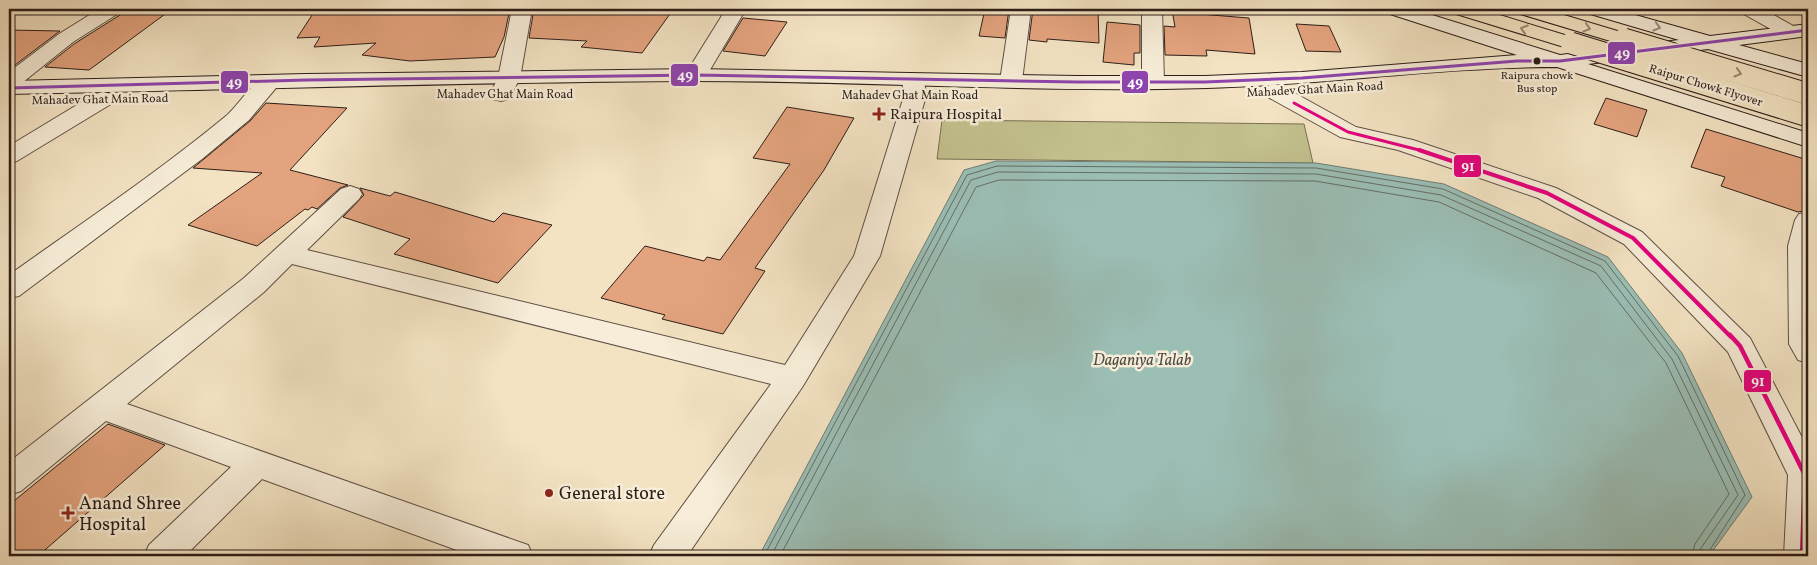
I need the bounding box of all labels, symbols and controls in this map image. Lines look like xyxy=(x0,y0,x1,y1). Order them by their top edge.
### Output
one-way arrow xyxy=(1582,22,1591,32)
one-way arrow xyxy=(1653,22,1661,32)
one-way arrow xyxy=(1521,24,1529,34)
line badge: 49 xyxy=(1607,41,1636,65)
text: 49 xyxy=(1614,45,1630,64)
marker: Raipura chowk Bus stop xyxy=(1532,56,1542,66)
street label: Raipur Chowk Flyover xyxy=(1647,61,1765,111)
line badge: 49 xyxy=(670,63,699,87)
text: 49 xyxy=(677,67,693,86)
one-way arrow xyxy=(1733,68,1742,78)
place label: Raipura chowk Bus stop xyxy=(1501,69,1573,97)
line badge: 49 xyxy=(220,70,249,94)
line badge: 49 xyxy=(1121,70,1149,94)
text: 49 xyxy=(226,74,242,93)
text: 49 xyxy=(1127,74,1143,93)
street label: Mahadev Ghat Main Road xyxy=(1246,78,1384,102)
street label: Mahadev Ghat Main Road xyxy=(437,87,574,103)
street label: Mahadev Ghat Main Road xyxy=(842,88,979,104)
street label: Mahadev Ghat Main Road xyxy=(32,91,169,109)
place label: Raipura Hospital xyxy=(890,105,1002,126)
marker: Raipura Hospital xyxy=(872,107,886,121)
line badge: 91 xyxy=(1453,154,1482,178)
text: 91 xyxy=(1461,158,1475,177)
water label: Daganiya Talab xyxy=(1093,350,1191,372)
line badge: 91 xyxy=(1743,369,1772,393)
text: 91 xyxy=(1751,373,1765,392)
place label: General store xyxy=(559,482,665,507)
marker: General store xyxy=(543,487,555,499)
place label: Anand Shree Hospital xyxy=(79,492,181,538)
marker: Anand Shree Hospital xyxy=(61,506,75,520)

